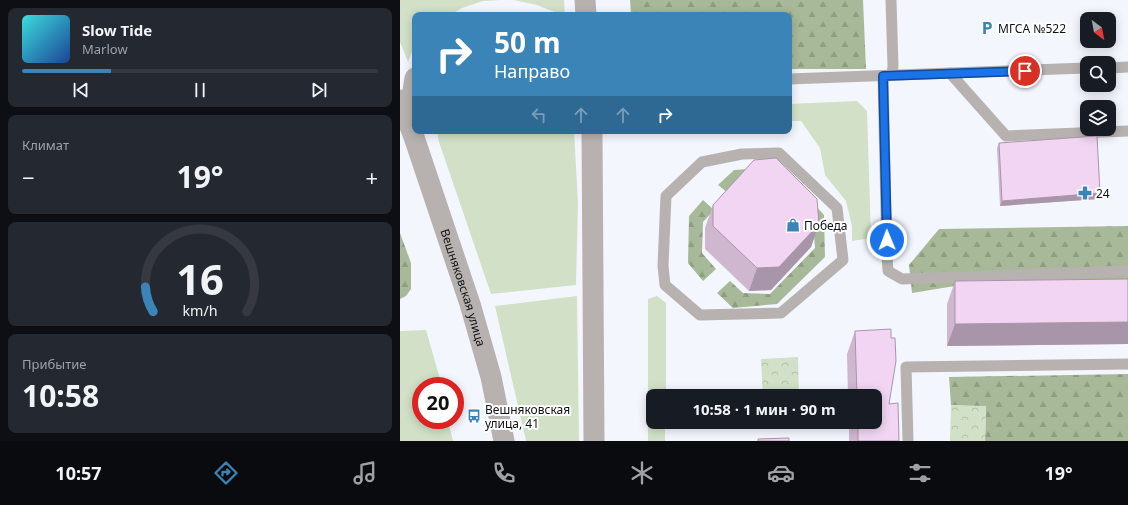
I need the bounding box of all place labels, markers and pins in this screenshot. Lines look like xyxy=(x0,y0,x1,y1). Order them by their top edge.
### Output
parking icon: МГСА №522 xyxy=(979,20,995,36)
place label: МГСА №522 xyxy=(998,20,1066,37)
pin xyxy=(1008,54,1042,88)
pharmacy icon: 24 xyxy=(1077,185,1093,201)
place label: 24 xyxy=(1096,185,1110,202)
shop icon: Победа xyxy=(785,217,801,233)
place label: Победа xyxy=(804,217,848,234)
place label: Вешняковская улица, 41 xyxy=(485,401,570,432)
bus stop icon: Вешняковская улица, 41 xyxy=(466,408,482,424)

